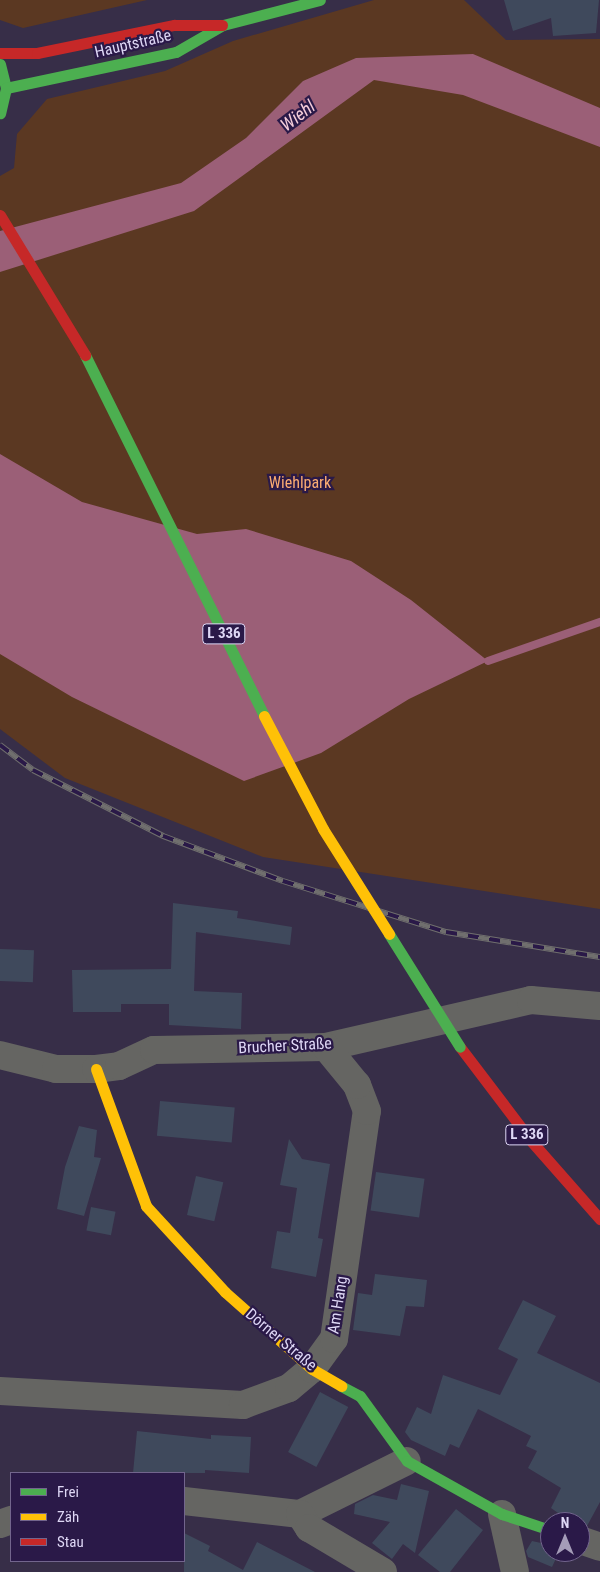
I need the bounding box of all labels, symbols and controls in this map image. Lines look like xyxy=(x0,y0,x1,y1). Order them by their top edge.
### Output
street label: Hauptstraße xyxy=(93,26,173,62)
water label: Wiehl xyxy=(276,96,320,136)
park label: Wiehlpark xyxy=(269,473,331,493)
road number: L 336 xyxy=(202,622,246,646)
street label: Brucher Straße xyxy=(238,1034,332,1058)
road number: L 336 xyxy=(504,1122,550,1148)
street label: Am Hang xyxy=(324,1275,352,1335)
street label: Dörner Straße xyxy=(242,1305,320,1375)
legend xyxy=(10,1472,185,1562)
text: Frei xyxy=(57,1483,79,1501)
text: Zäh xyxy=(57,1508,79,1526)
north arrow xyxy=(540,1512,590,1562)
text: N xyxy=(561,1515,569,1531)
text: Stau xyxy=(57,1533,84,1551)

